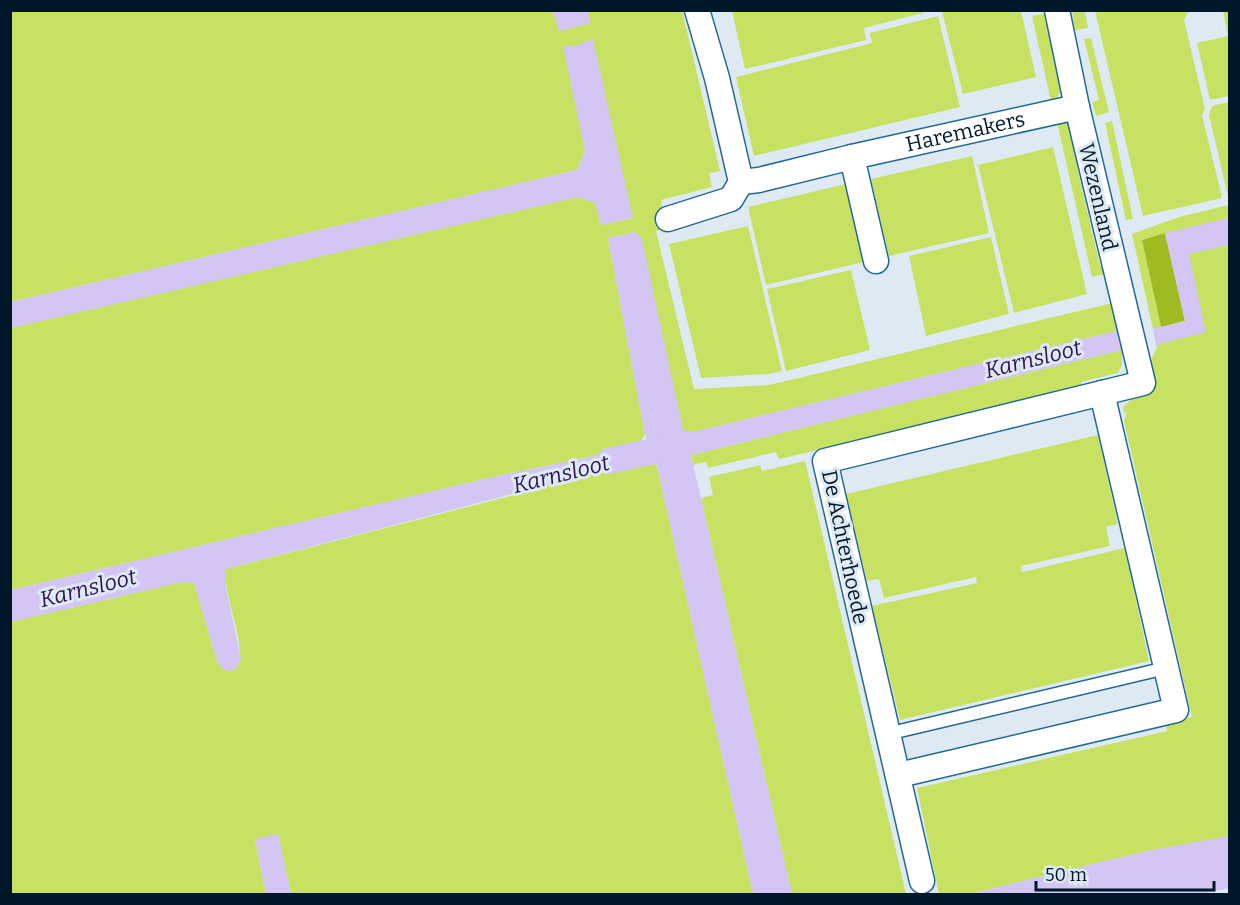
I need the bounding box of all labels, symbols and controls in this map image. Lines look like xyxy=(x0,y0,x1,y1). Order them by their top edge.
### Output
street label: Haremakers xyxy=(903,106,1027,158)
street label: Wezenland xyxy=(1073,141,1123,253)
water label: Karnsloot xyxy=(982,334,1084,384)
water label: Karnsloot xyxy=(510,449,612,499)
street label: De Achterhoede xyxy=(816,468,874,626)
water label: Karnsloot xyxy=(37,563,139,613)
scale bar xyxy=(1036,854,1214,892)
text: 50 m xyxy=(1045,864,1087,886)

